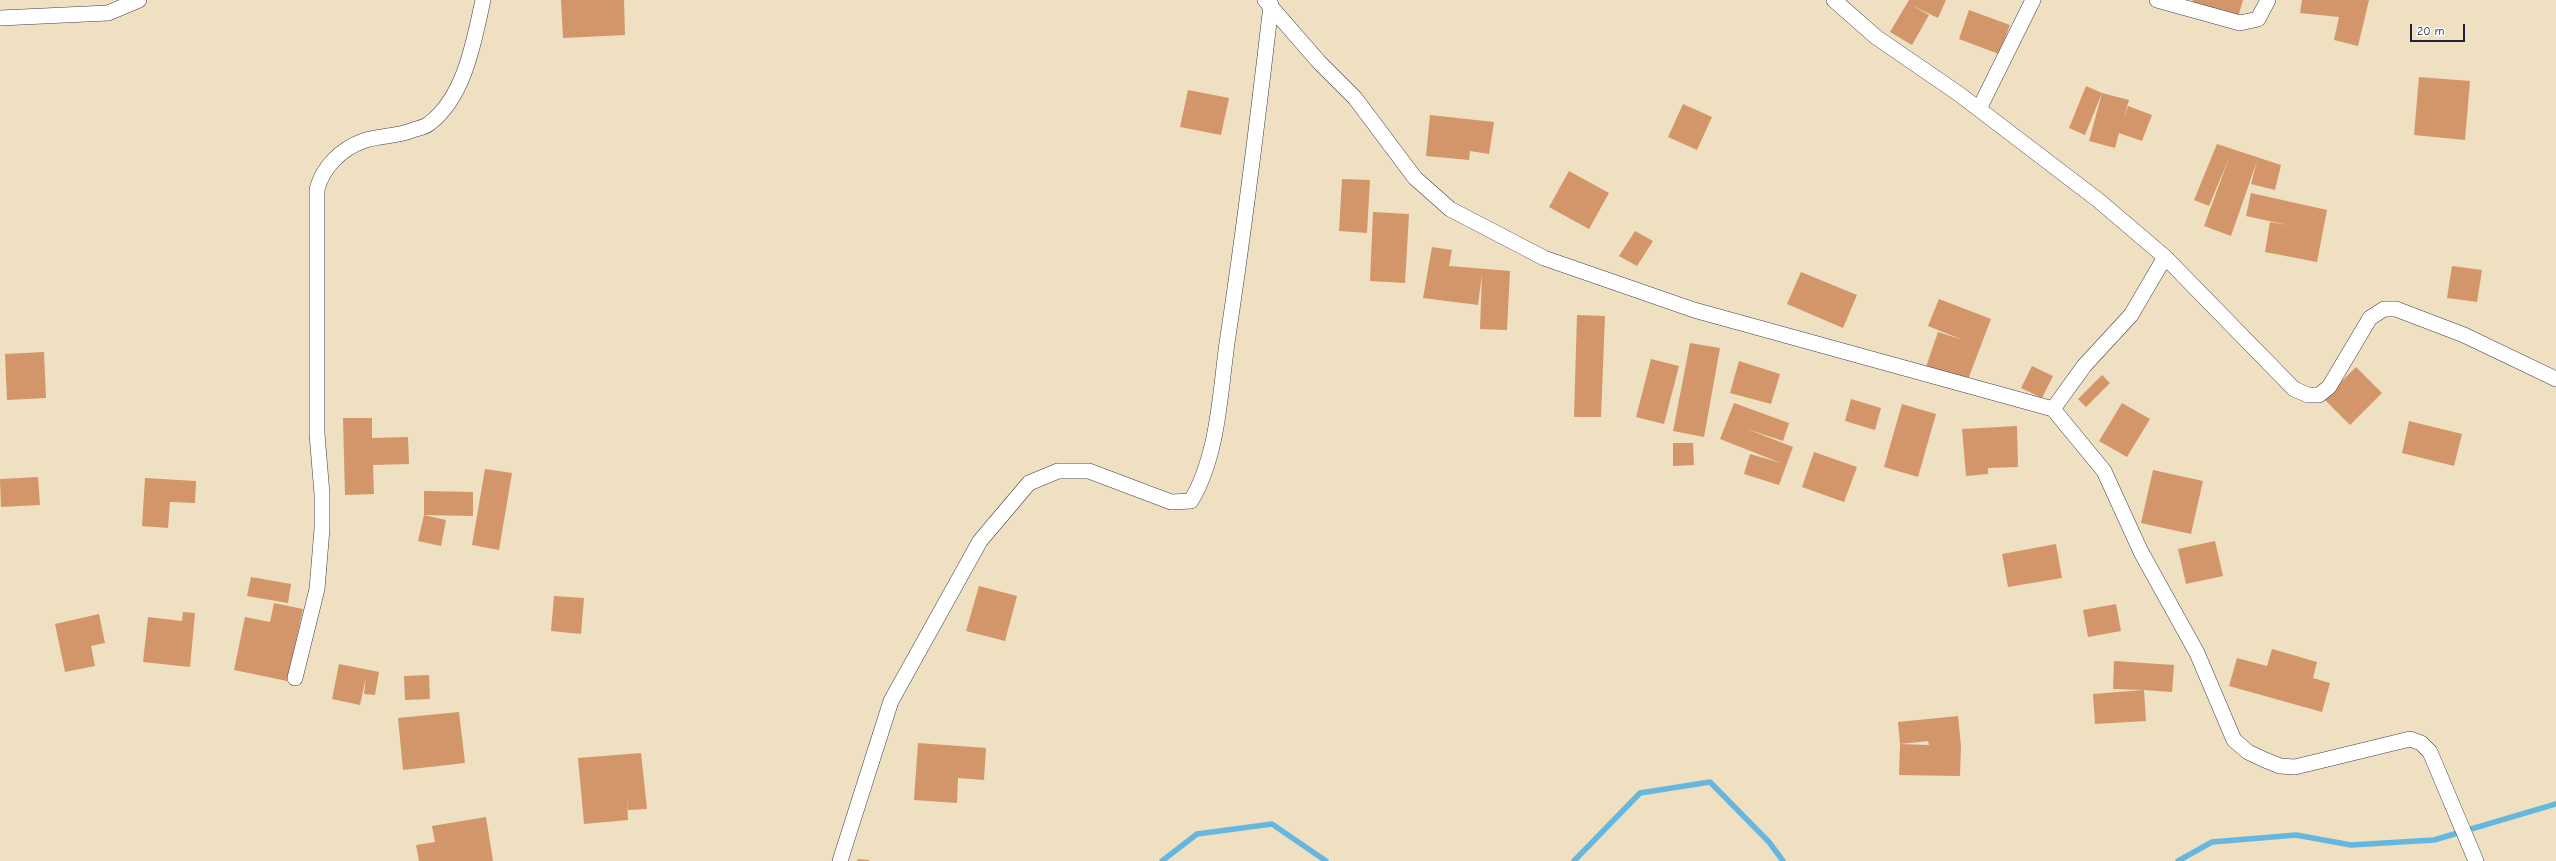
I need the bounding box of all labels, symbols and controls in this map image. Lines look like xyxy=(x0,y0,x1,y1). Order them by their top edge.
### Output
scale bar xyxy=(2412,16,2467,42)
text: 20 m xyxy=(2417,24,2445,38)

